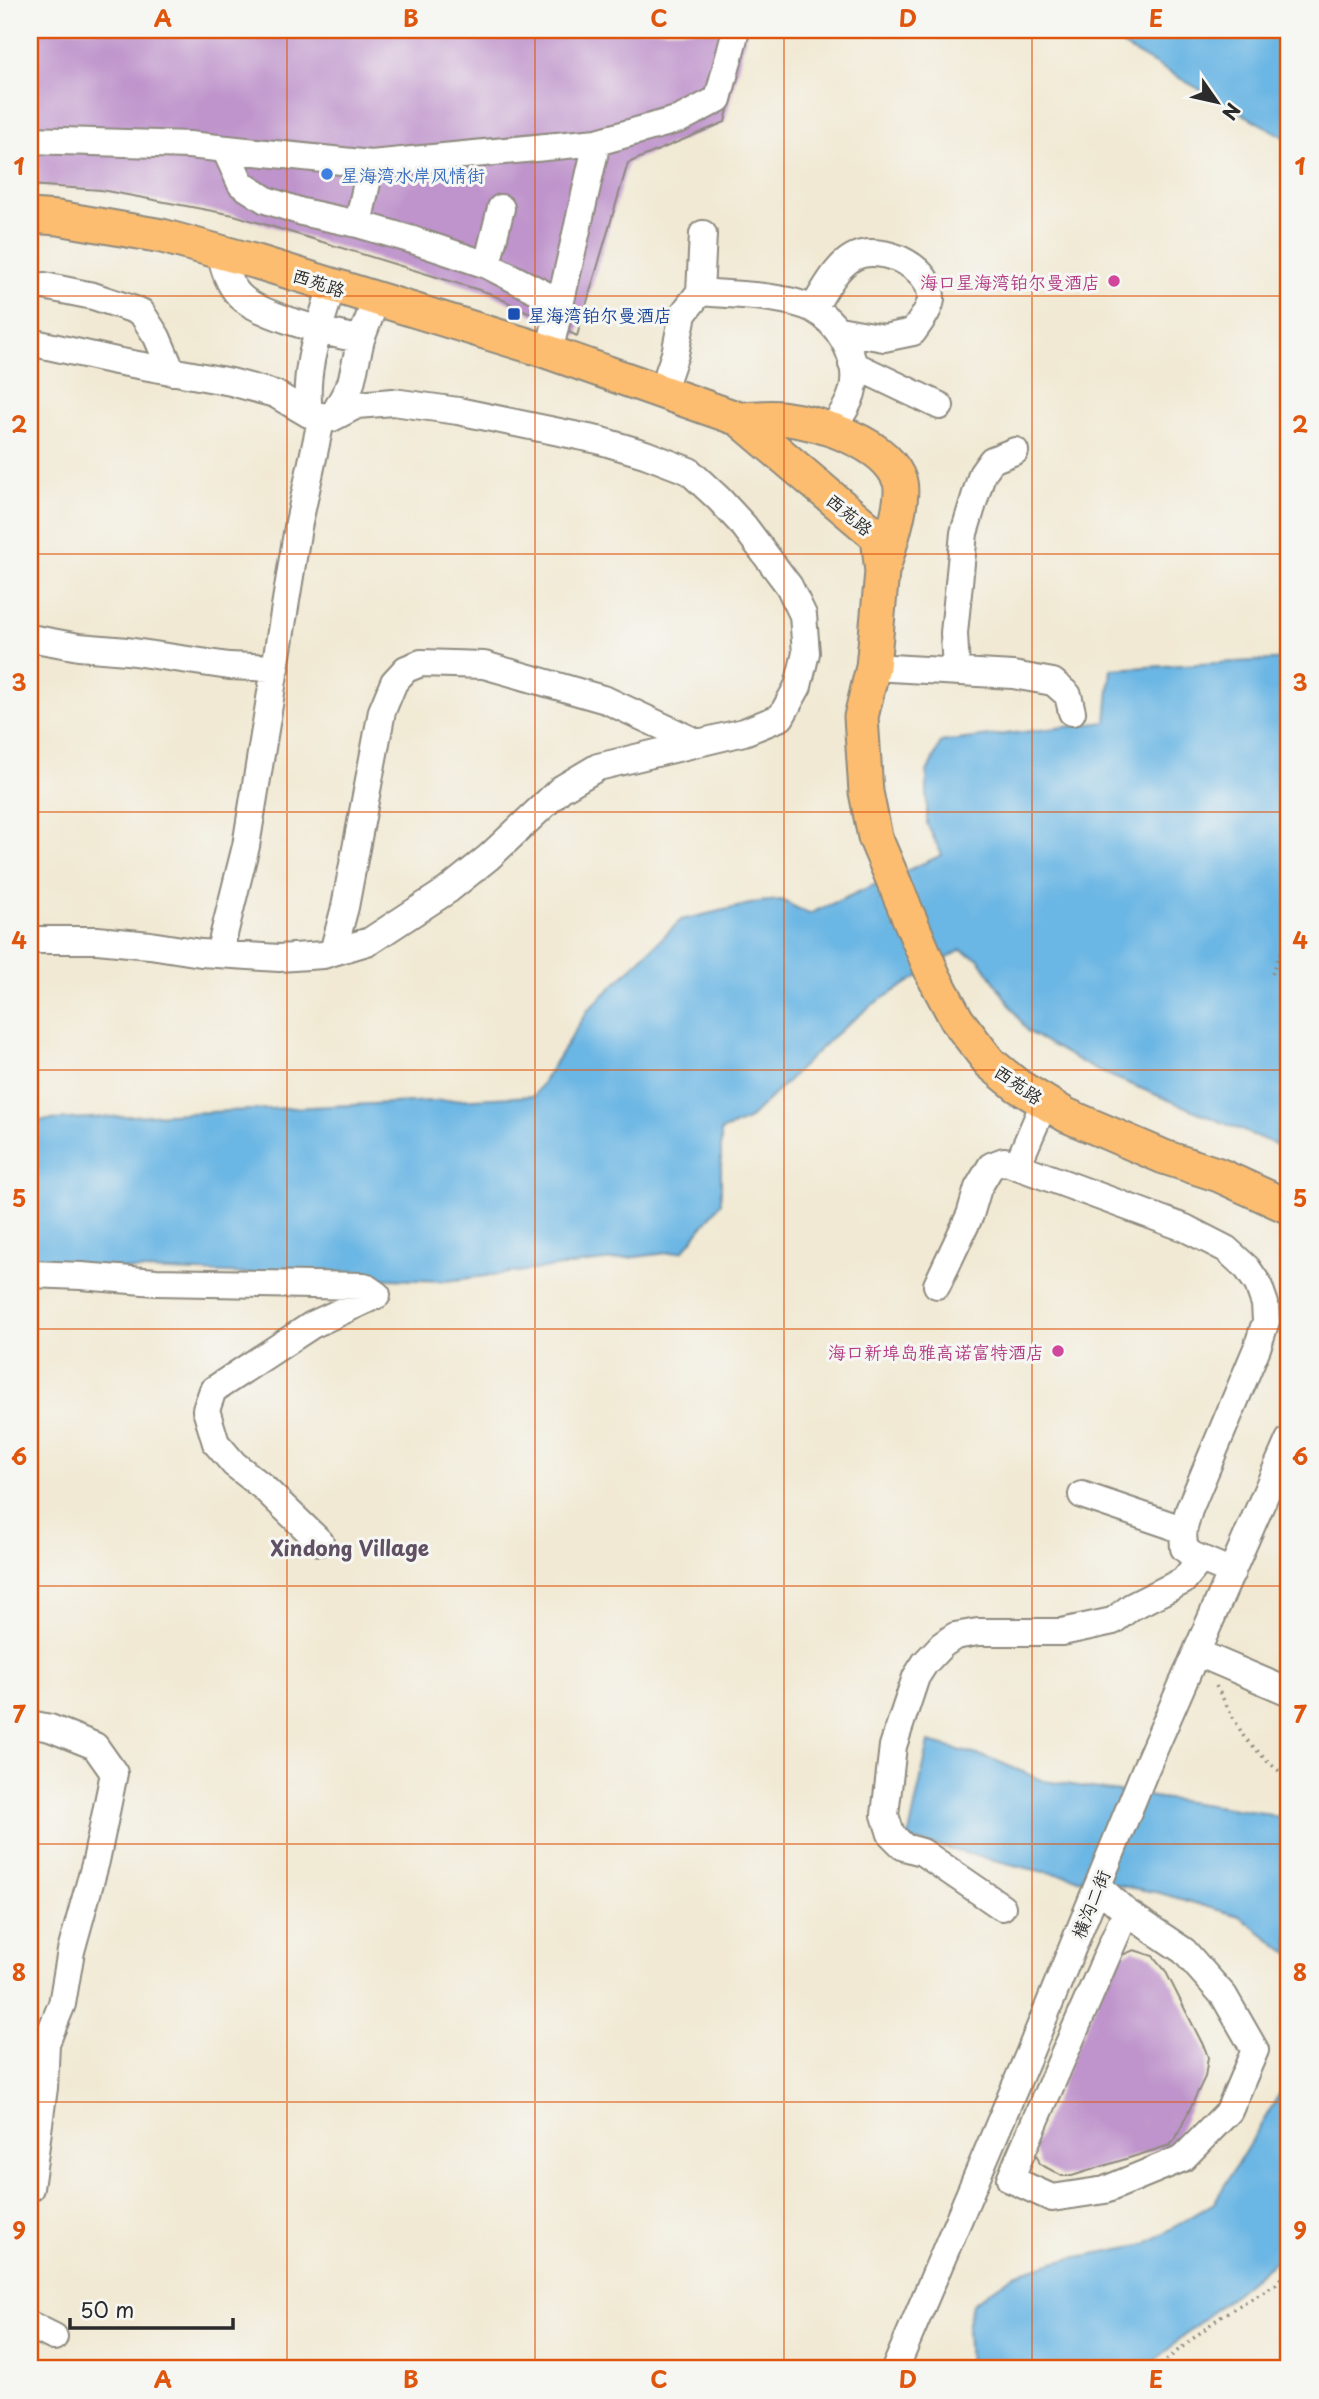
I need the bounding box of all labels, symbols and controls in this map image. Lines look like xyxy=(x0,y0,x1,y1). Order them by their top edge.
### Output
text: A xyxy=(154,0,172,35)
text: B xyxy=(403,0,419,35)
text: C xyxy=(650,0,668,35)
text: D xyxy=(899,0,917,35)
text: E xyxy=(1149,0,1163,35)
north arrow xyxy=(1182,66,1252,136)
text: N xyxy=(1216,98,1248,126)
text: 1 xyxy=(14,148,25,183)
text: 1 xyxy=(1295,148,1306,183)
place label: 星海湾水岸风情街 xyxy=(341,161,485,188)
marker: 星海湾水岸风情街 xyxy=(319,166,335,182)
street label: 西苑路 xyxy=(289,261,349,303)
place label: 海口星海湾铂尔曼酒店 xyxy=(920,268,1100,295)
marker: 海口星海湾铂尔曼酒店 xyxy=(1106,273,1122,289)
place label: 星海湾铂尔曼酒店 xyxy=(528,301,672,328)
marker: 星海湾铂尔曼酒店 xyxy=(506,306,522,322)
text: 2 xyxy=(11,406,27,441)
text: 2 xyxy=(1292,406,1308,441)
street label: 西苑路 xyxy=(821,486,879,542)
text: 3 xyxy=(11,664,27,699)
text: 3 xyxy=(1292,664,1308,699)
text: 4 xyxy=(11,922,27,957)
text: 4 xyxy=(1292,922,1308,957)
street label: 西苑路 xyxy=(989,1057,1049,1111)
text: 5 xyxy=(12,1180,26,1215)
text: 5 xyxy=(1293,1180,1307,1215)
place label: 海口新埠岛雅高诺富特酒店 xyxy=(828,1338,1044,1365)
marker: 海口新埠岛雅高诺富特酒店 xyxy=(1050,1343,1066,1359)
text: 6 xyxy=(11,1438,27,1473)
text: 6 xyxy=(1292,1438,1308,1473)
district label: Xindong Village xyxy=(271,1531,429,1563)
text: 7 xyxy=(12,1696,26,1731)
text: 7 xyxy=(1293,1696,1307,1731)
street label: 横沟二街 xyxy=(1064,1866,1116,1942)
text: 8 xyxy=(12,1954,26,1989)
text: 8 xyxy=(1293,1954,1307,1989)
text: 9 xyxy=(12,2212,26,2247)
text: 9 xyxy=(1293,2212,1307,2247)
scale bar xyxy=(70,2287,233,2331)
text: 50 m xyxy=(80,2293,134,2325)
text: A xyxy=(154,2361,172,2396)
text: B xyxy=(403,2361,419,2396)
text: C xyxy=(650,2361,668,2396)
text: D xyxy=(899,2361,917,2396)
text: E xyxy=(1149,2361,1163,2396)

